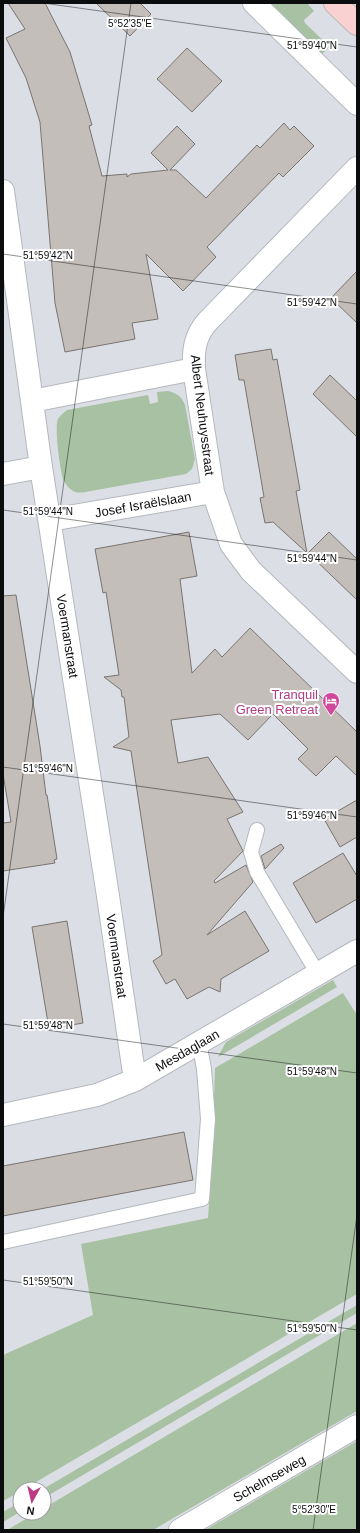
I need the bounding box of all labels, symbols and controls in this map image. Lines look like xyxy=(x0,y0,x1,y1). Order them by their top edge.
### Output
text: 5°52'35"E xyxy=(108,18,152,29)
text: 51°59'40"N xyxy=(287,40,337,51)
text: 51°59'42"N xyxy=(23,250,73,261)
text: 51°59'42"N xyxy=(287,297,337,308)
street label: Albert Neuhuysstraat xyxy=(188,354,217,477)
street label: Josef Israëlslaan xyxy=(94,489,192,520)
text: 51°59'44"N xyxy=(23,506,73,517)
text: 51°59'44"N xyxy=(287,553,337,564)
street label: Voermanstraat xyxy=(53,593,82,679)
place label: Tranquil Green Retreat xyxy=(236,687,318,717)
hotel icon: Tranquil Green Retreat xyxy=(321,691,341,716)
text: 51°59'46"N xyxy=(23,763,73,774)
text: 51°59'46"N xyxy=(287,810,337,821)
street label: Voermanstraat xyxy=(103,913,130,999)
text: 51°59'48"N xyxy=(23,1020,73,1031)
street label: Mesdaglaan xyxy=(153,1026,222,1075)
text: 51°59'48"N xyxy=(287,1066,337,1077)
text: 51°59'50"N xyxy=(23,1276,73,1287)
text: 51°59'50"N xyxy=(287,1323,337,1334)
street label: Schelmseweg xyxy=(230,1452,308,1505)
north arrow xyxy=(12,1481,52,1521)
text: N xyxy=(26,1504,35,1517)
text: 5°52'30"E xyxy=(292,1504,336,1515)

